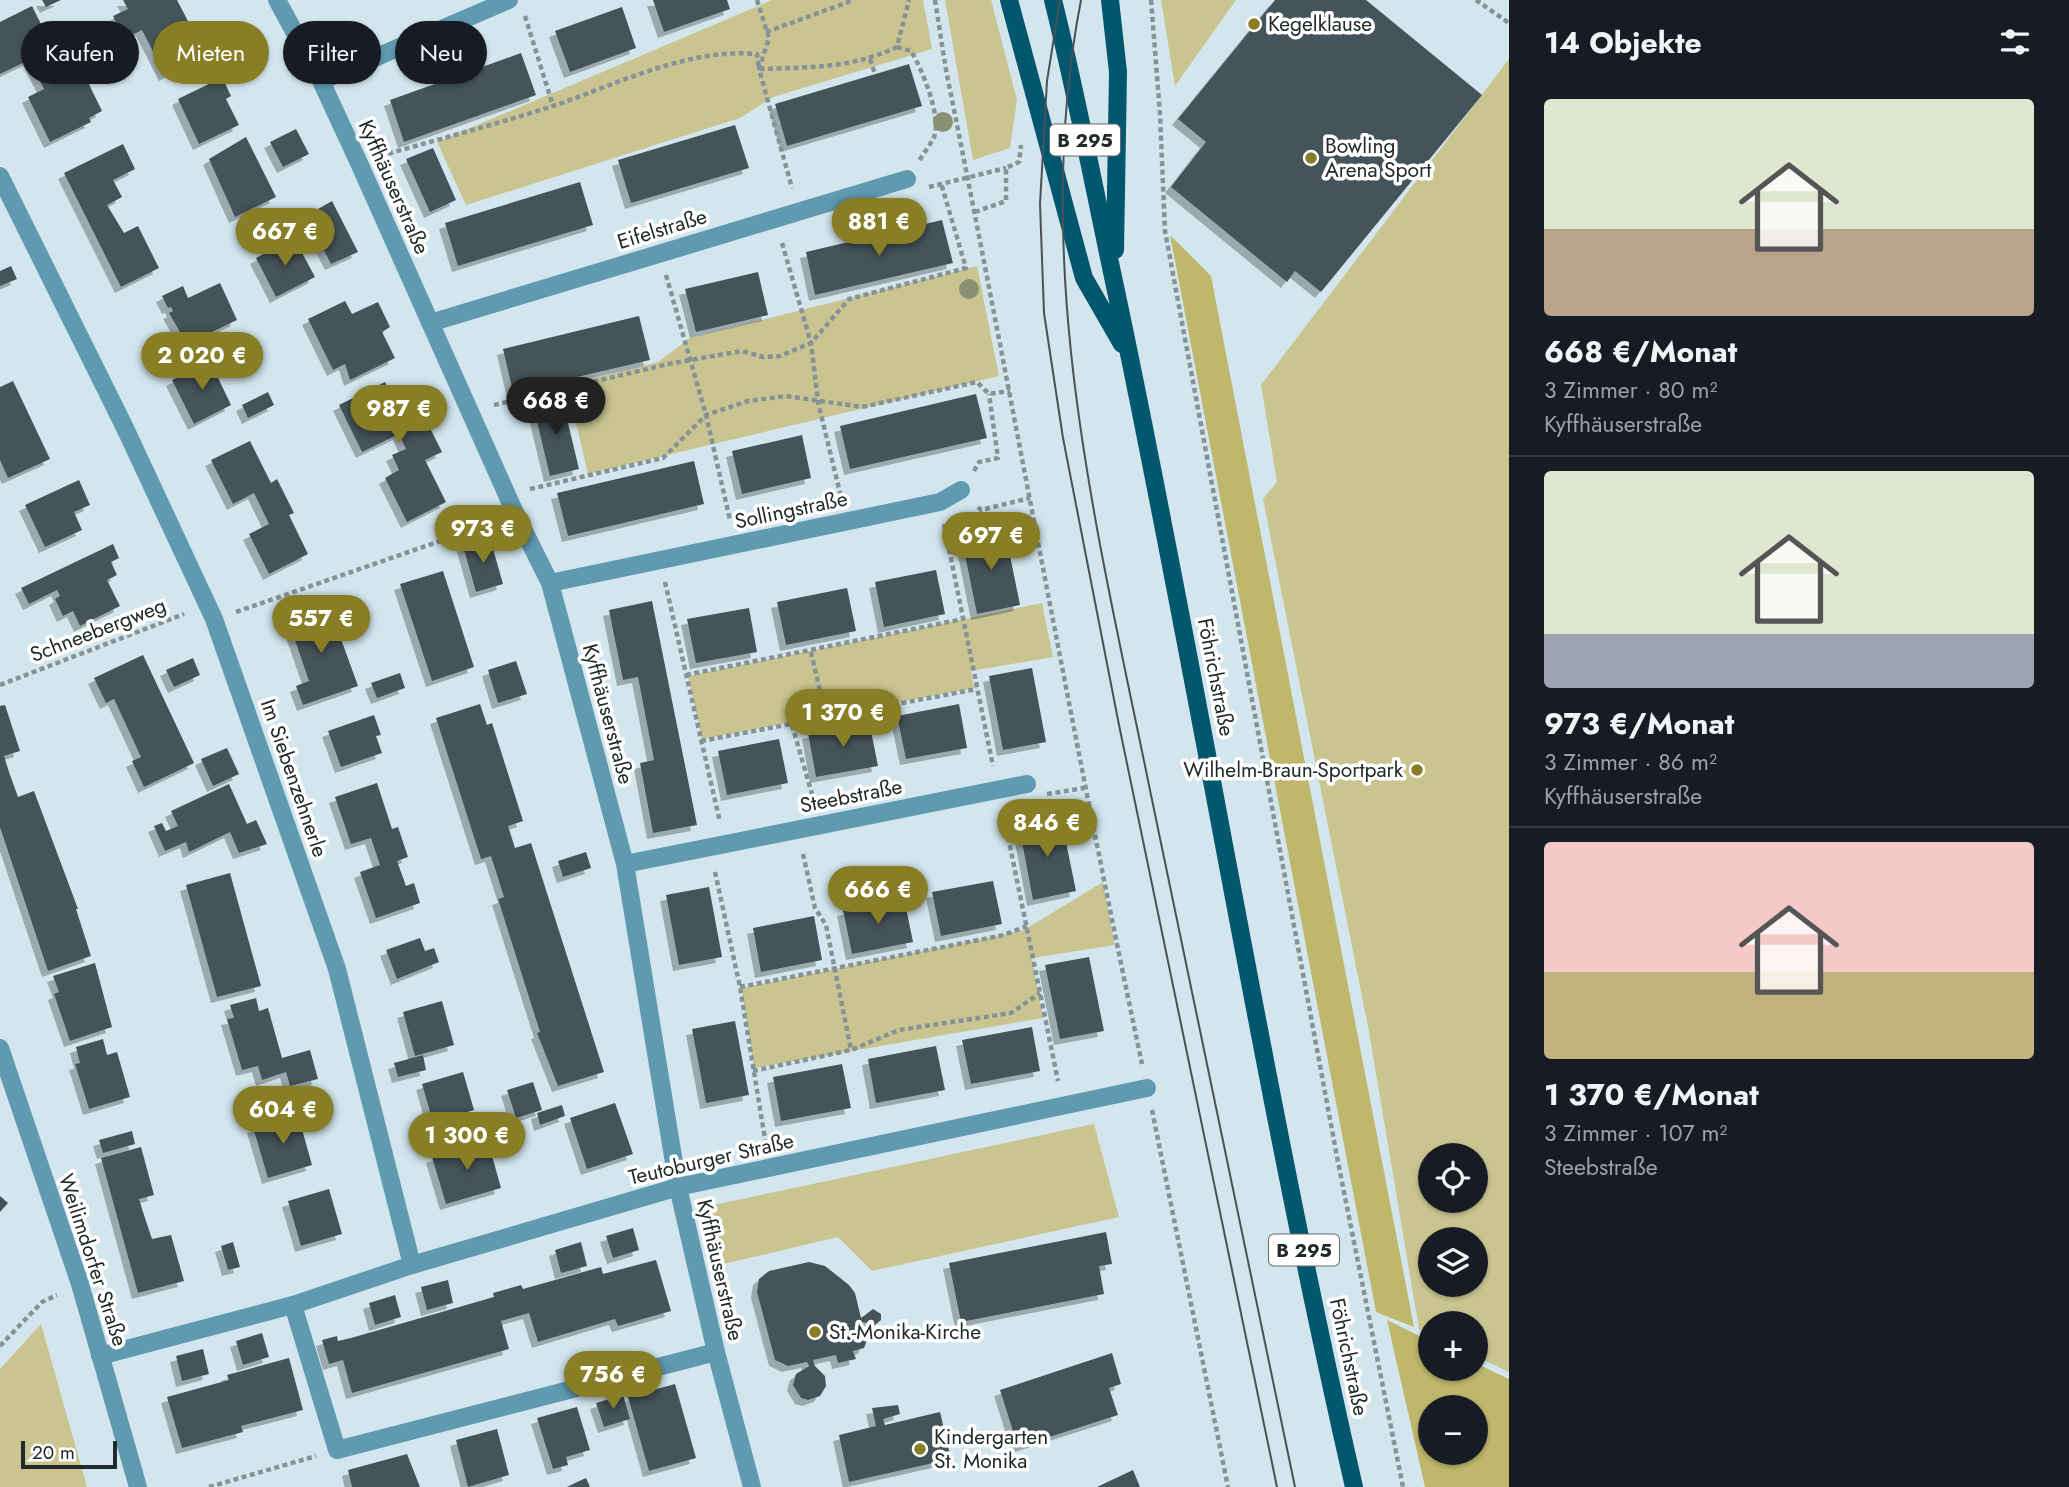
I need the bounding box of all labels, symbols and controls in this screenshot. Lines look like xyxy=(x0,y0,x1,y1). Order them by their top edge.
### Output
place label: Kegelklause xyxy=(1268,9,1372,39)
marker: Kegelklause xyxy=(1246,16,1262,32)
chip: Kaufen xyxy=(21,21,139,84)
chip: Mieten xyxy=(153,21,269,84)
chip: Filter xyxy=(283,21,381,84)
chip: Neu xyxy=(395,21,487,84)
text: 14 Objekte xyxy=(1544,21,1702,64)
icon: filters xyxy=(1996,23,2034,61)
street label: Kyffhäuserstraße xyxy=(351,115,437,259)
road number: B 295 xyxy=(1050,124,1120,156)
place label: Bowling Arena Sport xyxy=(1325,131,1431,185)
icon: home xyxy=(1726,144,1852,270)
marker: Bowling Arena Sport xyxy=(1303,150,1319,166)
pin: 881 € xyxy=(830,198,928,258)
street label: Eifelstraße xyxy=(614,201,711,257)
text: 881 € xyxy=(848,204,910,238)
pin: 667 € xyxy=(236,208,334,268)
text: 667 € xyxy=(252,214,318,248)
text: 668 €/Monat xyxy=(1544,330,1737,373)
pin: 2 020 € xyxy=(137,332,267,392)
text: 2 020 € xyxy=(157,338,247,372)
text: 3 Zimmer · 80 m² xyxy=(1544,373,1717,407)
pin: 668 € xyxy=(507,378,605,437)
text: 668 € xyxy=(522,383,590,417)
pin: 987 € xyxy=(350,386,448,445)
text: 987 € xyxy=(366,391,432,425)
text: Kyffhäuserstraße xyxy=(1544,407,1702,441)
street label: Sollingstraße xyxy=(732,483,850,537)
pin: 973 € xyxy=(434,505,532,565)
text: 973 € xyxy=(451,511,515,545)
pin: 697 € xyxy=(942,512,1040,572)
icon: home xyxy=(1726,516,1852,642)
text: 697 € xyxy=(958,518,1024,552)
street label: Schneebergweg xyxy=(26,590,170,670)
pin: 557 € xyxy=(272,596,370,655)
text: 557 € xyxy=(288,601,354,635)
street label: Föhrichstraße xyxy=(1190,615,1242,739)
street label: Kyffhäuserstraße xyxy=(575,640,641,788)
pin: 1 370 € xyxy=(778,690,908,749)
street label: Im Siebenzehnerle xyxy=(253,695,335,861)
text: 1 370 € xyxy=(801,695,885,729)
text: 973 €/Monat xyxy=(1544,702,1734,745)
text: 3 Zimmer · 86 m² xyxy=(1544,745,1717,779)
place label: Wilhelm-Braun-Sportpark xyxy=(1183,755,1404,785)
marker: Wilhelm-Braun-Sportpark xyxy=(1409,762,1425,778)
street label: Steebstraße xyxy=(797,771,905,821)
text: Kyffhäuserstraße xyxy=(1544,779,1702,813)
pin: 846 € xyxy=(998,800,1096,859)
text: 846 € xyxy=(1013,805,1081,839)
pin: 666 € xyxy=(829,866,927,926)
text: 666 € xyxy=(844,872,912,906)
icon: home xyxy=(1726,887,1852,1013)
text: 1 370 €/Monat xyxy=(1544,1073,1759,1116)
pin: 604 € xyxy=(234,1086,332,1146)
text: 604 € xyxy=(249,1092,317,1126)
pin: 1 300 € xyxy=(402,1112,532,1172)
text: 3 Zimmer · 107 m² xyxy=(1544,1116,1727,1150)
text: 1 300 € xyxy=(424,1118,510,1152)
street label: Teutoburger Straße xyxy=(625,1125,797,1193)
map controls xyxy=(1418,1143,1488,1465)
button: locate xyxy=(1418,1143,1488,1213)
text: Steebstraße xyxy=(1544,1150,1658,1184)
street label: Weilimdorfer Straße xyxy=(51,1170,135,1350)
street label: Kyffhäuserstraße xyxy=(689,1196,751,1344)
button: layers xyxy=(1418,1227,1488,1297)
road number: B 295 xyxy=(1269,1234,1339,1266)
street label: Föhrichstraße xyxy=(1322,1295,1376,1419)
button: + xyxy=(1418,1311,1488,1381)
place label: St.-Monika-Kirche xyxy=(829,1317,981,1347)
marker: St.-Monika-Kirche xyxy=(807,1324,823,1340)
pin: 756 € xyxy=(564,1352,662,1411)
text: 756 € xyxy=(580,1357,646,1391)
button: − xyxy=(1418,1395,1488,1465)
place label: Kindergarten St. Monika xyxy=(934,1422,1048,1476)
scale bar xyxy=(21,1438,117,1470)
text: 20 m xyxy=(32,1439,75,1466)
marker: Kindergarten St. Monika xyxy=(912,1441,928,1457)

